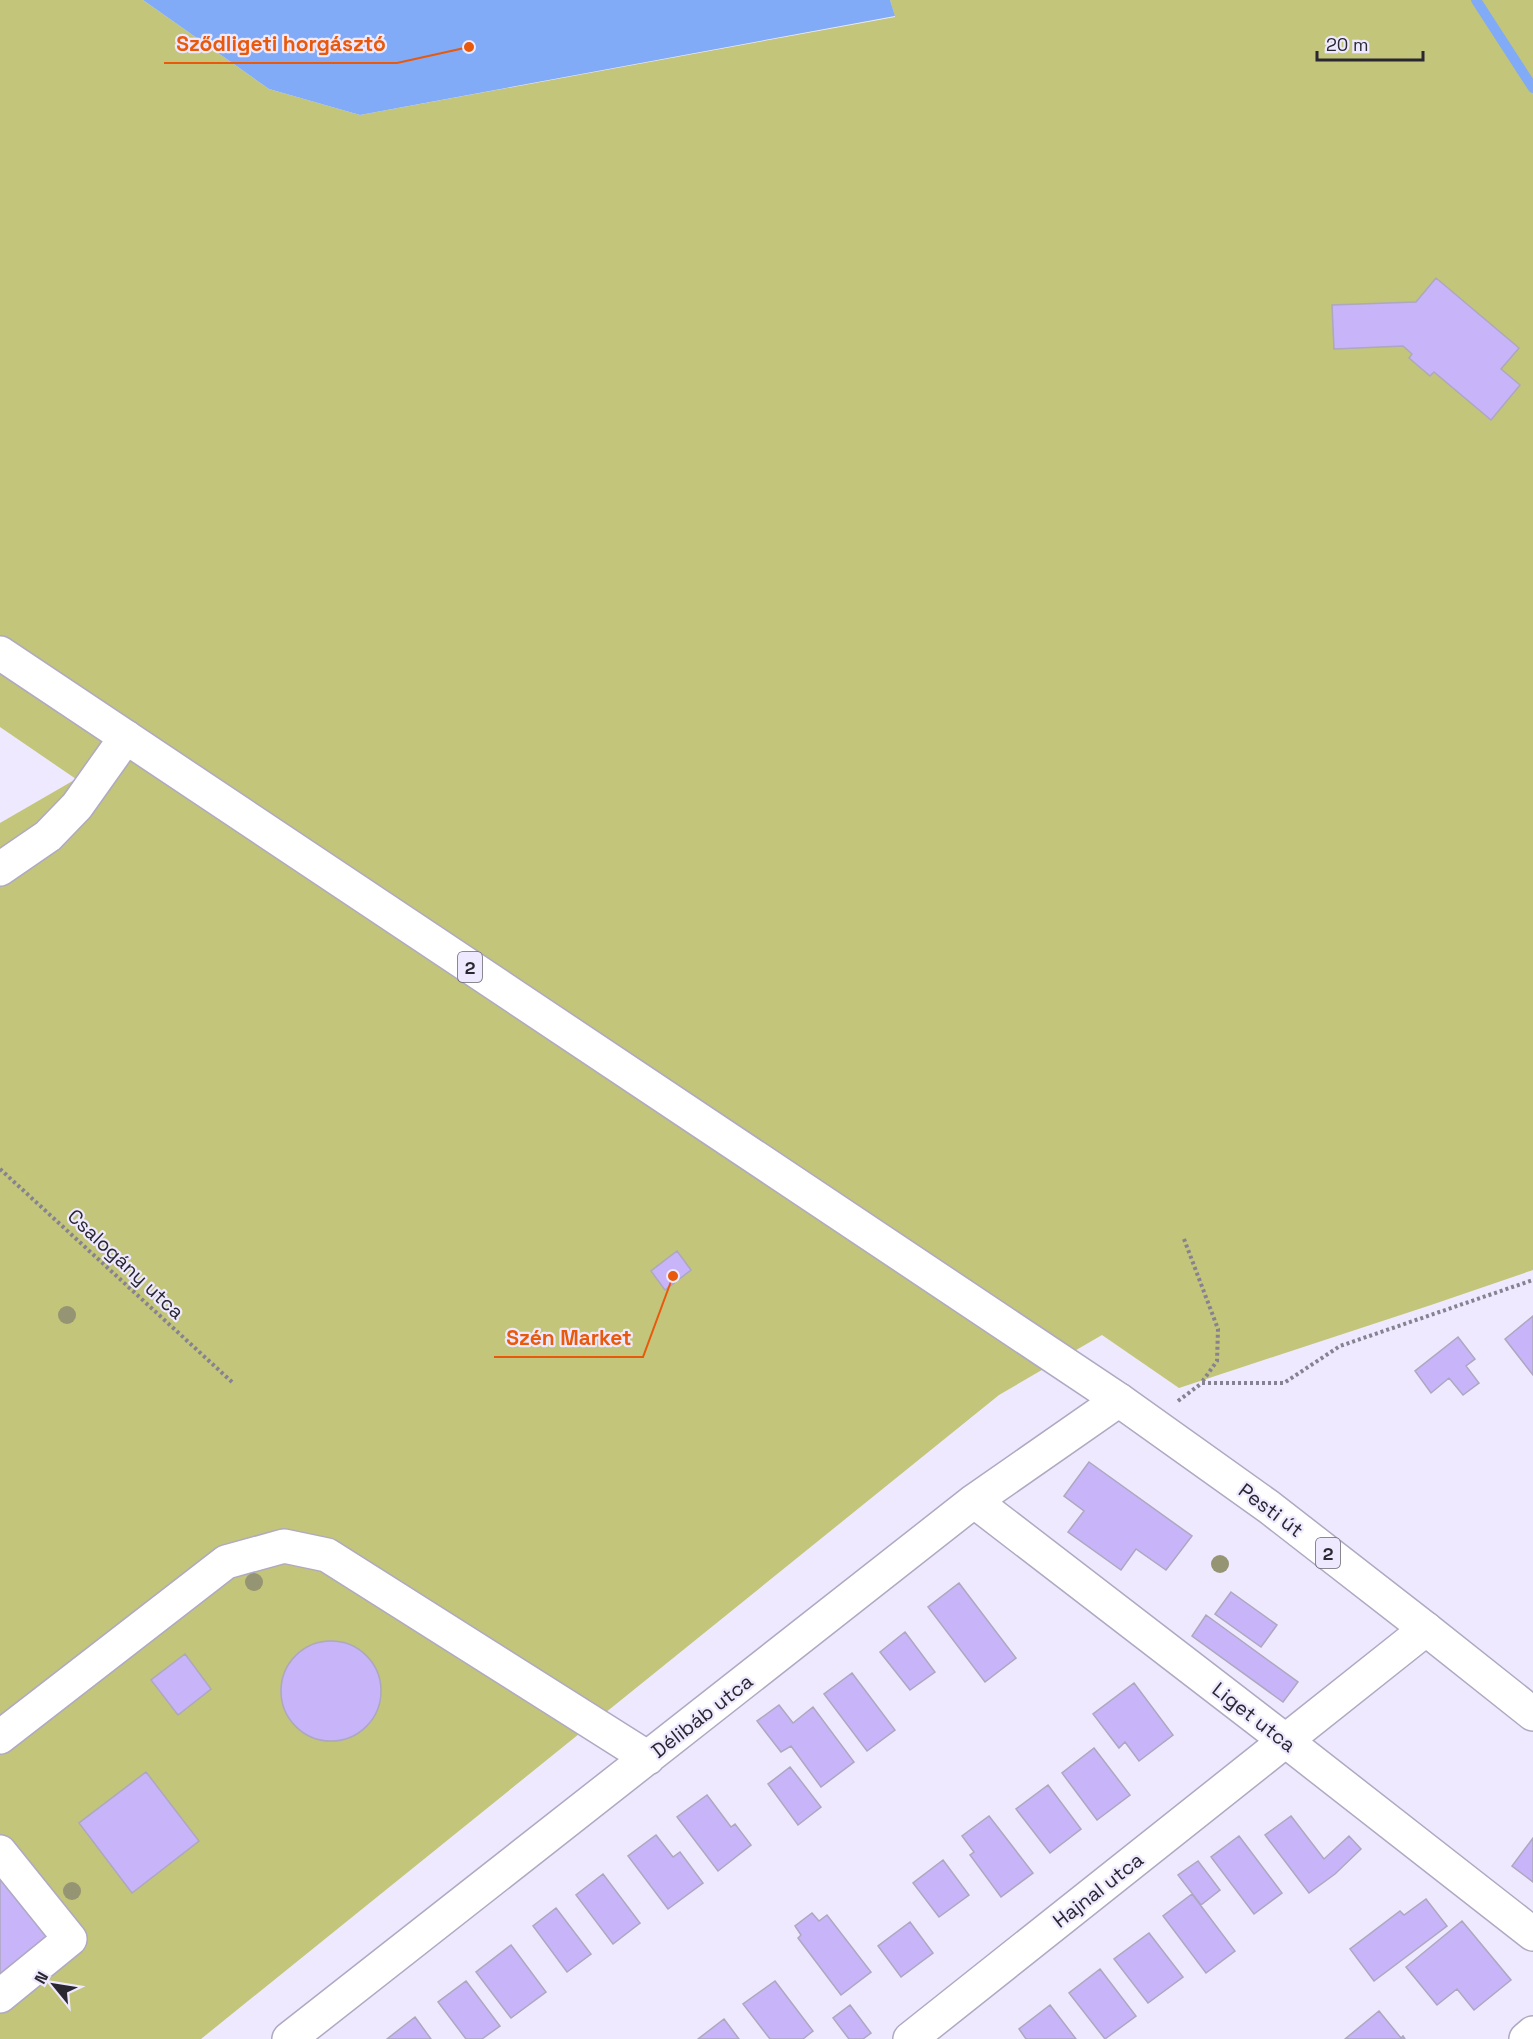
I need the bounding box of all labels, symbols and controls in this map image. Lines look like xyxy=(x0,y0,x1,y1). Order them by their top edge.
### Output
callout: Sződligeti horgásztó xyxy=(164,24,397,63)
scale bar xyxy=(1317,24,1424,62)
text: Sződligeti horgásztó xyxy=(176,30,386,57)
text: 20 m xyxy=(1326,33,1369,56)
road number: 2 xyxy=(458,952,482,982)
street label: Csalogány utca xyxy=(62,1203,190,1325)
callout: Szén Market xyxy=(494,1318,643,1357)
text: Szén Market xyxy=(506,1324,632,1351)
street label: Pesti út xyxy=(1233,1477,1309,1543)
road number: 2 xyxy=(1316,1538,1340,1568)
street label: Délibáb utca xyxy=(646,1668,758,1764)
street label: Liget utca xyxy=(1207,1676,1301,1758)
street label: Hajnal utca xyxy=(1047,1847,1149,1933)
north arrow xyxy=(24,1955,84,2015)
text: N xyxy=(30,1968,53,1988)

